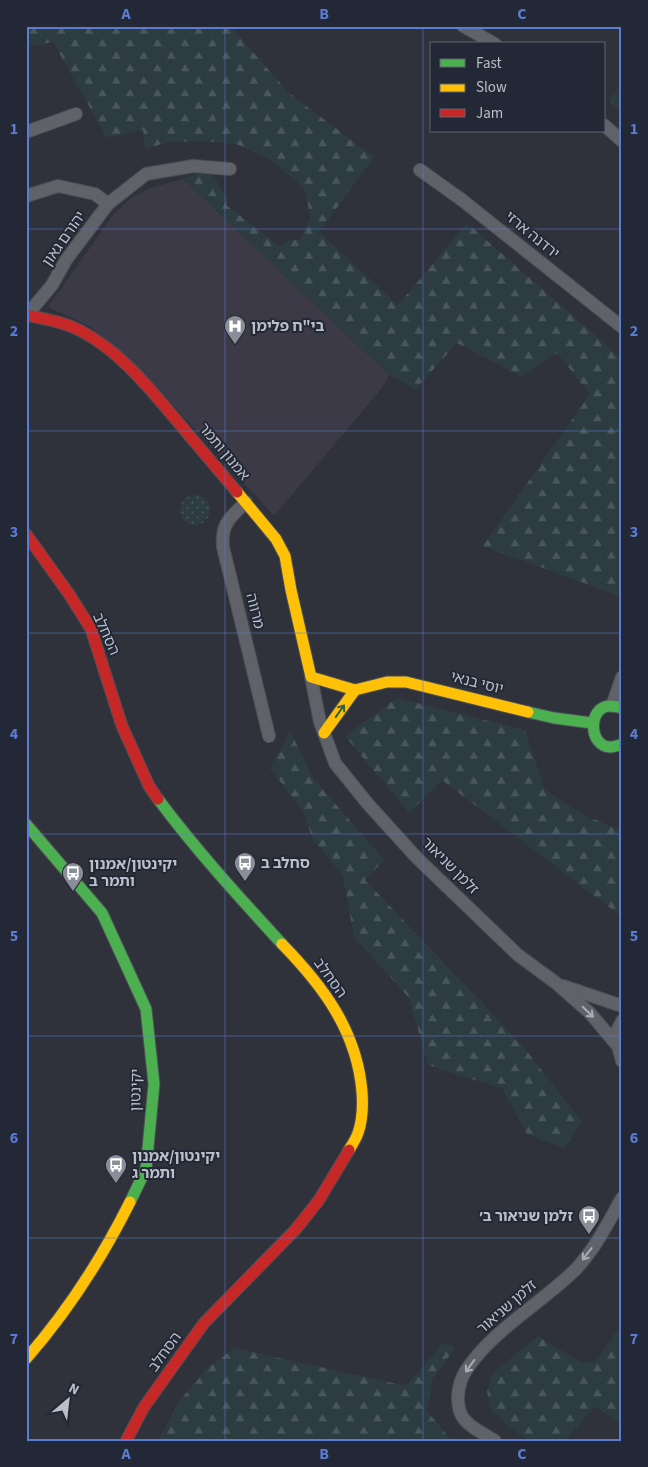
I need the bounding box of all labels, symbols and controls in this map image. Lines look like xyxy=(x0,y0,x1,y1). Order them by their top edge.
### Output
text: A xyxy=(120,3,131,25)
text: B xyxy=(319,3,329,25)
text: C xyxy=(517,3,527,25)
legend xyxy=(430,42,606,132)
text: Fast xyxy=(476,53,502,74)
text: Slow xyxy=(476,77,507,98)
text: Jam xyxy=(476,103,503,124)
text: 1 xyxy=(10,118,18,140)
text: 1 xyxy=(630,118,638,140)
street label: ירדנה ארזי xyxy=(500,206,564,264)
street label: יהורם גאון xyxy=(37,207,91,271)
hospital icon: בי"ח פלימן xyxy=(223,314,247,345)
place label: בי"ח פלימן xyxy=(251,316,324,337)
text: 2 xyxy=(10,320,18,342)
text: 2 xyxy=(630,320,638,342)
street label: אמנון ותמר xyxy=(194,419,254,485)
text: 3 xyxy=(10,521,18,543)
text: 3 xyxy=(630,521,638,543)
street label: מרווה xyxy=(240,591,270,631)
street label: הסחלב xyxy=(87,609,125,659)
street label: יוסי בנאי xyxy=(448,666,506,700)
one-way arrow xyxy=(334,705,345,719)
text: 4 xyxy=(10,723,19,745)
text: 4 xyxy=(630,723,639,745)
street label: זלמן שניאור xyxy=(417,833,483,899)
bus stop icon: סחלב ב xyxy=(233,851,257,882)
place label: סחלב ב xyxy=(261,853,310,874)
place label: יקינטון/אמנון ותמר ב xyxy=(89,854,177,892)
bus stop icon: יקינטון/אמנון ותמר ב xyxy=(61,861,85,892)
text: 5 xyxy=(10,925,18,947)
text: 5 xyxy=(630,925,638,947)
street label: הסחלב xyxy=(308,954,352,1002)
one-way arrow xyxy=(581,1006,594,1018)
street label: יקינטון xyxy=(125,1068,147,1112)
text: 6 xyxy=(10,1127,18,1149)
text: 6 xyxy=(630,1127,638,1149)
place label: יקינטון/אמנון ותמר ג xyxy=(132,1146,220,1184)
bus stop icon: יקינטון/אמנון ותמר ג xyxy=(104,1153,128,1184)
bus stop icon: זלמן שניאור ב׳ xyxy=(577,1204,601,1235)
place label: זלמן שניאור ב׳ xyxy=(479,1206,573,1227)
one-way arrow xyxy=(582,1247,593,1260)
street label: זלמן שניאור xyxy=(473,1275,542,1339)
text: 7 xyxy=(10,1328,18,1350)
street label: הסחלב xyxy=(143,1328,187,1376)
text: 7 xyxy=(630,1328,638,1350)
one-way arrow xyxy=(465,1359,475,1373)
north arrow xyxy=(42,1374,92,1424)
text: N xyxy=(65,1378,82,1400)
text: A xyxy=(120,1443,131,1465)
text: B xyxy=(319,1443,329,1465)
text: C xyxy=(517,1443,527,1465)

